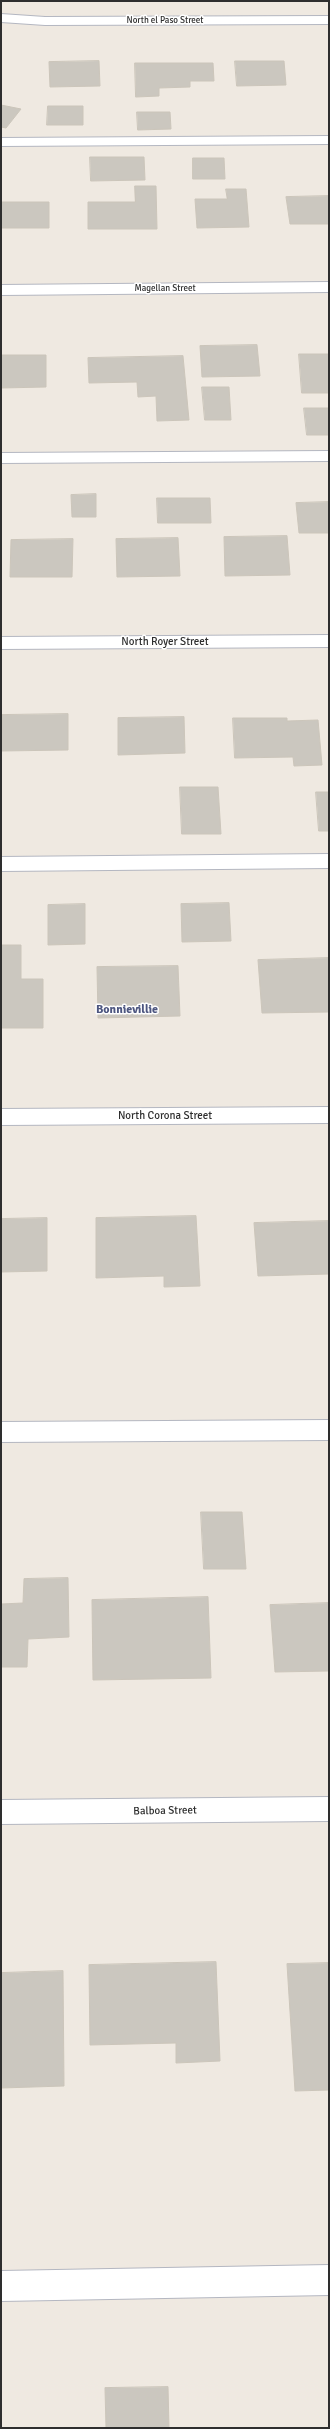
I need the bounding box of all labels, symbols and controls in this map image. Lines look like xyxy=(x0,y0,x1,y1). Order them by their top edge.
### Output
street label: North el Paso Street xyxy=(127,16,203,26)
street label: Magellan Street xyxy=(134,284,196,294)
street label: North Royer Street xyxy=(121,635,209,649)
district label: Bonnievillie xyxy=(96,1003,158,1017)
street label: North Corona Street xyxy=(118,1109,212,1123)
street label: Balboa Street xyxy=(133,1804,197,1818)

